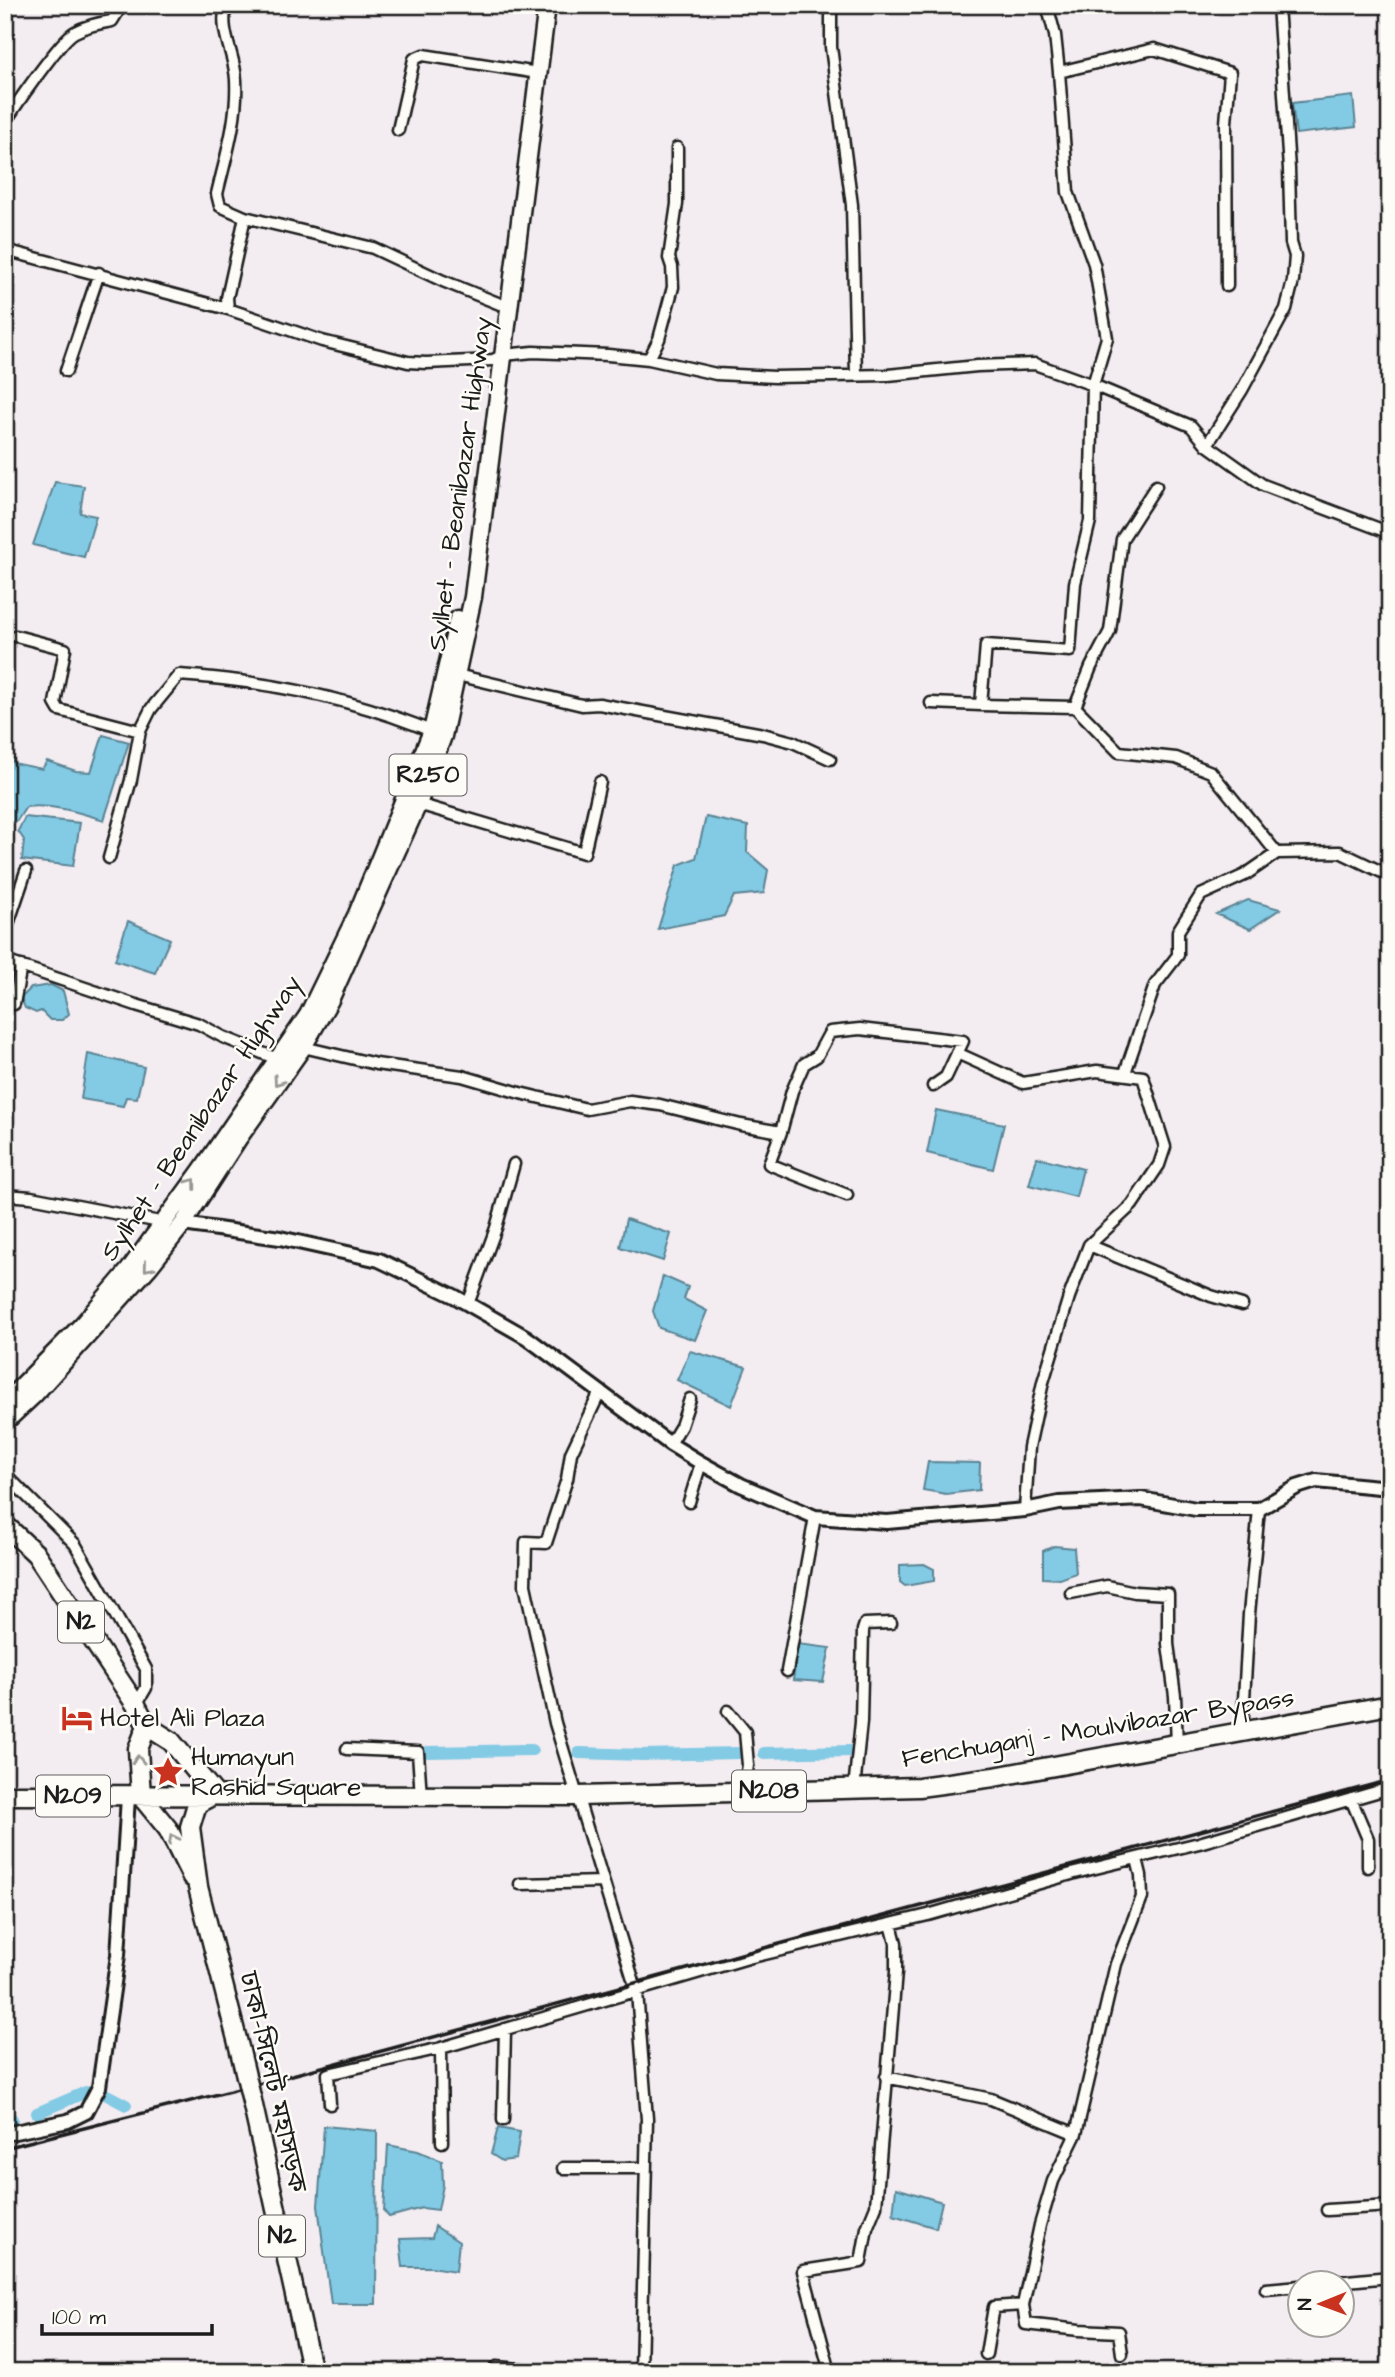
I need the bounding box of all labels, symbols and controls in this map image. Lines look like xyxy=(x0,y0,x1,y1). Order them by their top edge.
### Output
street label: Sylhet - Beanibazar Highway xyxy=(419,314,503,654)
road number: R250 xyxy=(390,754,466,796)
street label: Sylhet - Beanibazar Highway xyxy=(92,968,312,1269)
one-way arrow xyxy=(274,1073,287,1086)
one-way arrow xyxy=(183,1179,196,1191)
one-way arrow xyxy=(144,1259,156,1272)
road number: N2 xyxy=(58,1602,104,1642)
street label: Fenchuganj - Moulvibazar Bypass xyxy=(899,1679,1297,1779)
place label: Hotel Ali Plaza xyxy=(100,1700,265,1736)
hotel icon: Hotel Ali Plaza xyxy=(60,1701,94,1735)
place label: Humayun Rashid Square xyxy=(191,1739,361,1805)
one-way arrow xyxy=(131,1754,146,1765)
place icon: Humayun Rashid Square xyxy=(151,1755,185,1789)
road number: N208 xyxy=(732,1770,806,1812)
road number: N209 xyxy=(36,1776,110,1816)
one-way arrow xyxy=(168,1834,181,1846)
street label: ঢাকা-সিলেট মহাসড়ক xyxy=(230,1967,316,2197)
road number: N2 xyxy=(259,2216,305,2256)
north arrow xyxy=(1286,2268,1356,2338)
scale bar xyxy=(42,2293,212,2337)
text: N xyxy=(1292,2298,1319,2310)
text: 100 m xyxy=(52,2303,107,2332)

